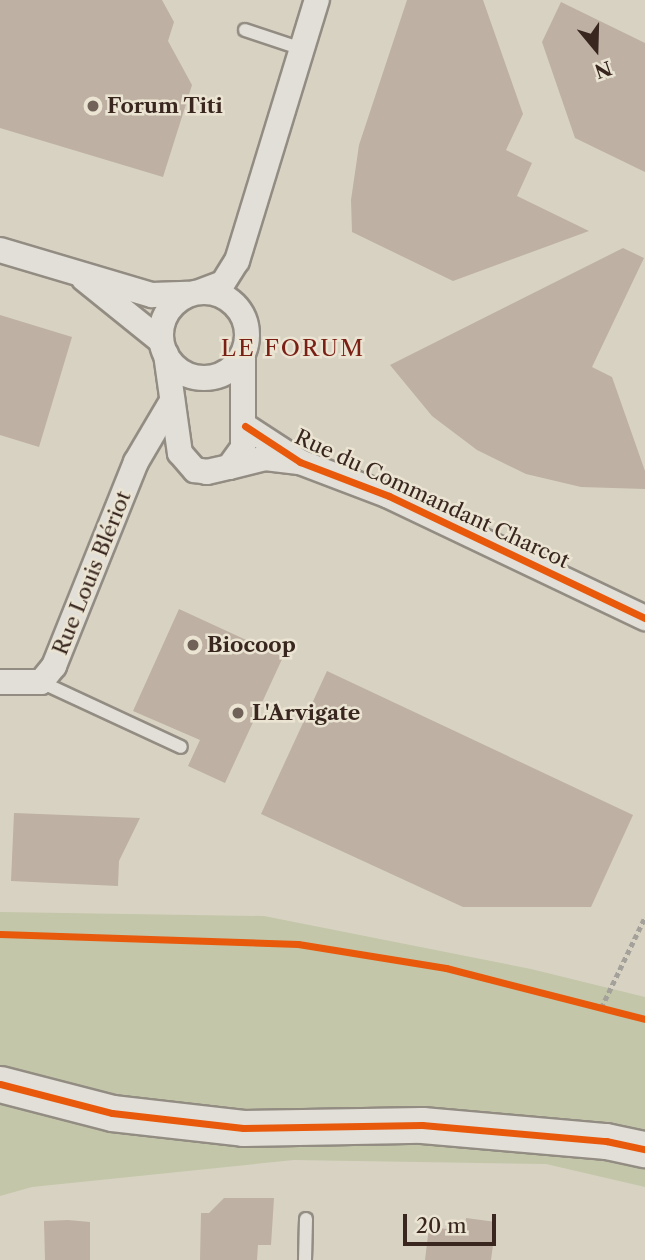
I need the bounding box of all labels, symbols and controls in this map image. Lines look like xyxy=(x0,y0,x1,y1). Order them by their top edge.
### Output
north arrow xyxy=(561,14,631,84)
text: N xyxy=(591,56,615,83)
place label: Forum Titi xyxy=(107,93,223,119)
marker: Forum Titi xyxy=(85,98,101,114)
district label: LE FORUM xyxy=(222,334,364,362)
street label: Rue du Commandant Charcot xyxy=(291,424,573,574)
street label: Rue Louis Blériot xyxy=(48,487,136,659)
place label: Biocoop xyxy=(207,632,296,658)
marker: Biocoop xyxy=(185,637,201,653)
place label: L'Arvigate xyxy=(252,700,360,726)
marker: L'Arvigate xyxy=(230,705,246,721)
scale bar xyxy=(407,1200,500,1244)
text: 20 m xyxy=(416,1213,467,1238)

